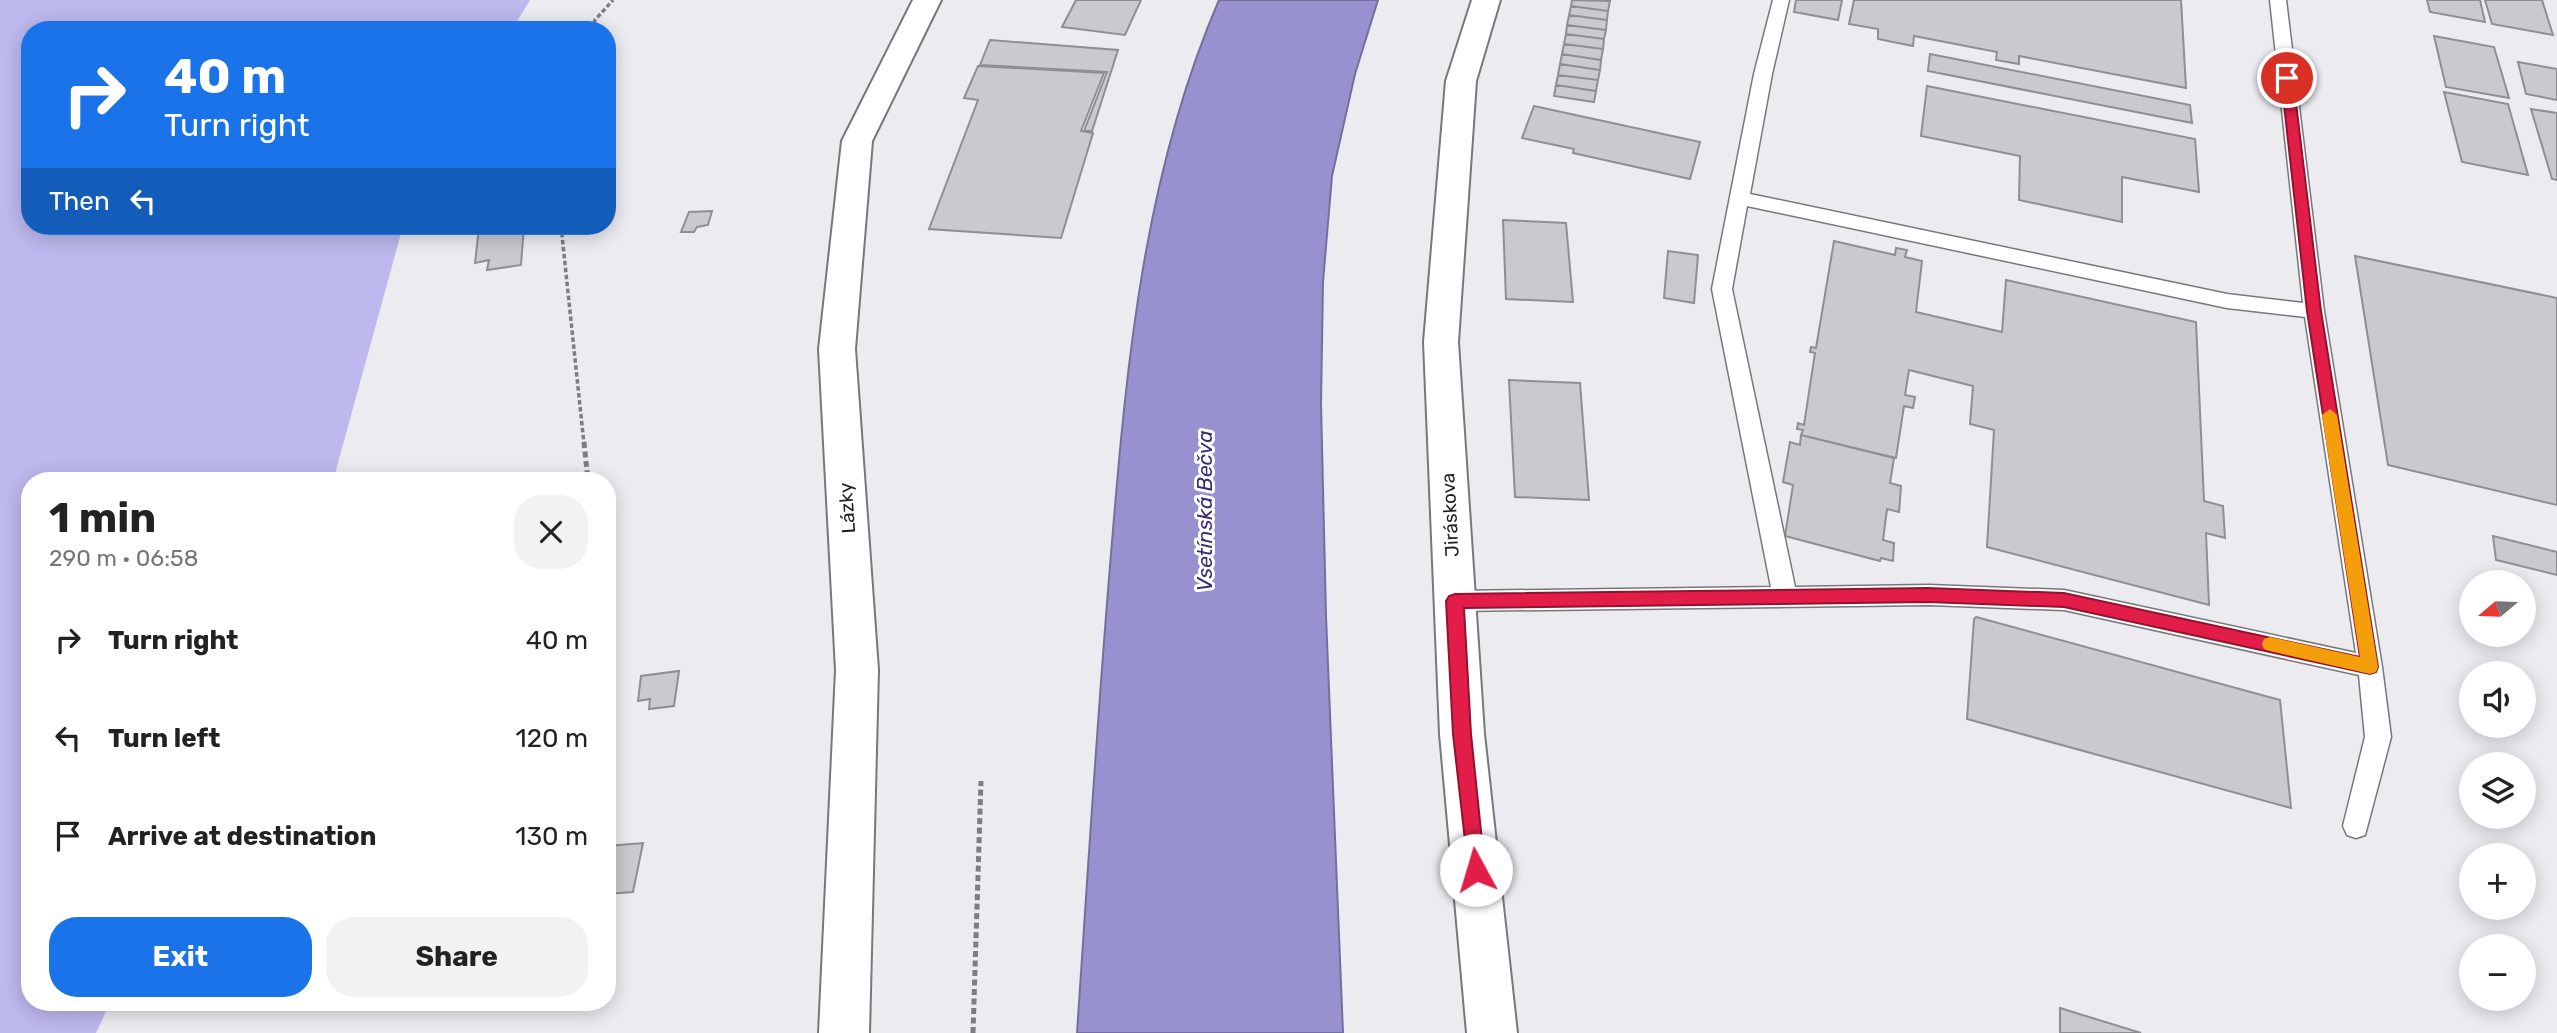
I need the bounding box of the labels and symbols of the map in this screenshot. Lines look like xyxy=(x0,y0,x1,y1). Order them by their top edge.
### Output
pin xyxy=(2257,48,2317,108)
water label: Vsetínská Bečva xyxy=(1192,430,1217,592)
street label: Jiráskova xyxy=(1436,472,1464,558)
street label: Lázky xyxy=(834,482,860,534)
north arrow xyxy=(2459,570,2536,648)
position arrow xyxy=(1439,833,1513,907)

